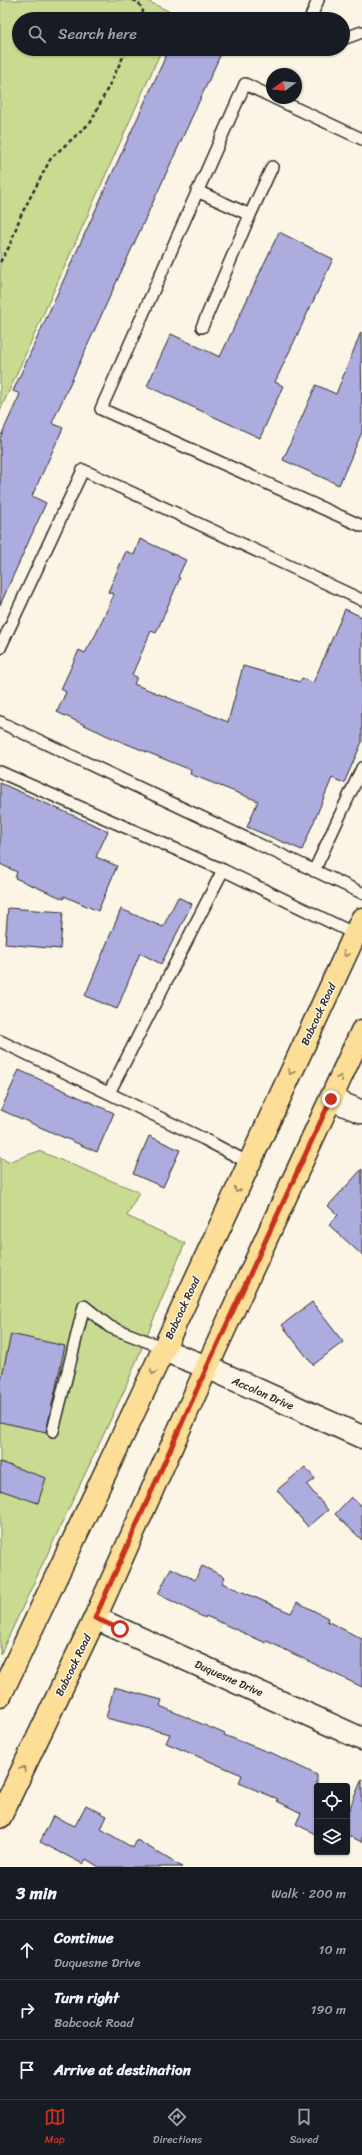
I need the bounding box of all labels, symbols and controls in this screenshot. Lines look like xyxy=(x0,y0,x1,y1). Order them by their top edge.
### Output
search box xyxy=(12,12,350,56)
text: Search here xyxy=(58,21,137,47)
icon: search xyxy=(26,23,48,45)
north arrow xyxy=(266,68,302,104)
one-way arrow xyxy=(343,950,351,957)
street label: Babcock Road xyxy=(296,979,342,1049)
one-way arrow xyxy=(288,1068,296,1075)
one-way arrow xyxy=(335,1075,343,1083)
route end xyxy=(322,1090,340,1108)
one-way arrow xyxy=(233,1186,241,1193)
street label: Babcock Road xyxy=(160,1273,206,1343)
one-way arrow xyxy=(150,1367,158,1375)
street label: Accolon Drive xyxy=(228,1371,297,1416)
route start xyxy=(111,1620,129,1638)
street label: Babcock Road xyxy=(50,1630,97,1700)
street label: Duquesne Drive xyxy=(192,1655,267,1702)
one-way arrow xyxy=(18,1766,26,1773)
map controls xyxy=(314,1783,350,1855)
button: locate xyxy=(314,1783,350,1819)
button: layers xyxy=(314,1819,350,1855)
text: 3 min xyxy=(16,1878,57,1908)
text: Walk · 200 m xyxy=(271,1882,346,1905)
text: Continue xyxy=(54,1925,114,1951)
text: 10 m xyxy=(319,1938,346,1961)
icon: ahead xyxy=(16,1939,38,1961)
text: Duquesne Drive xyxy=(54,1951,140,1974)
text: Turn right xyxy=(54,1985,119,2011)
text: 190 m xyxy=(311,1998,346,2021)
icon: right xyxy=(16,1999,38,2021)
text: Babcock Road xyxy=(54,2011,133,2034)
text: Arrive at destination xyxy=(54,2057,191,2083)
icon: arrive xyxy=(16,2059,38,2081)
tab: Map xyxy=(44,2106,66,2149)
tab: Directions xyxy=(153,2106,202,2149)
tab: Saved xyxy=(289,2106,318,2149)

